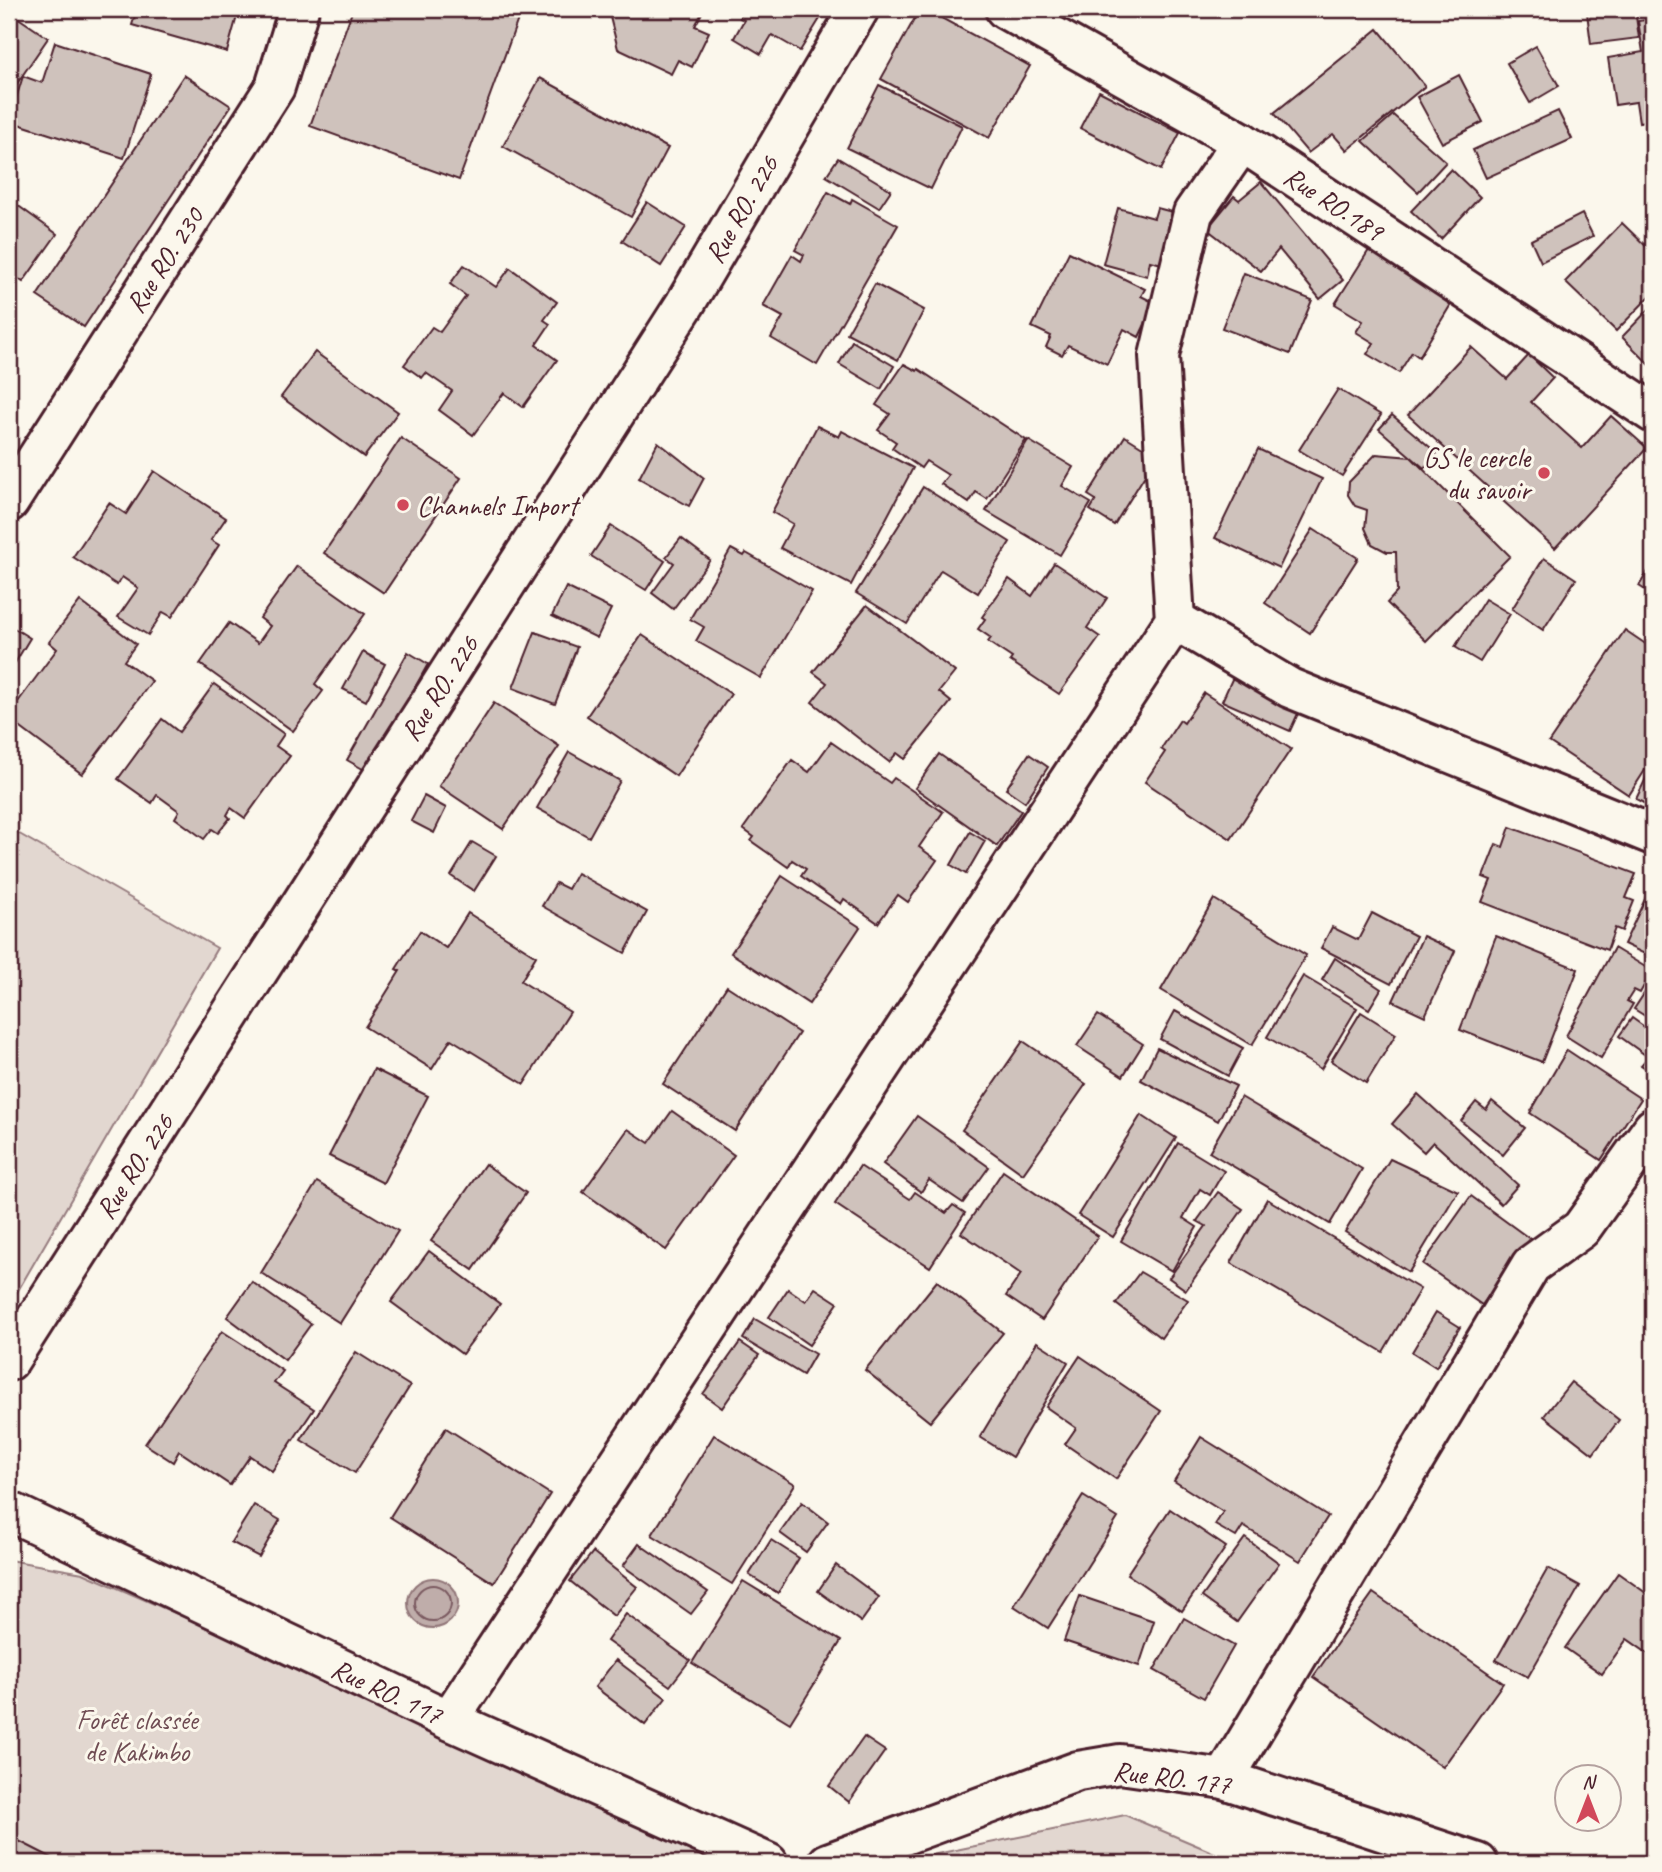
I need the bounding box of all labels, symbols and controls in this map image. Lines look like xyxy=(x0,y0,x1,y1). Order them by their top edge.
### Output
street label: Rue RO. 226 xyxy=(697,148,787,269)
street label: Rue RO.189 xyxy=(1277,158,1392,250)
street label: Rue RO. 230 xyxy=(118,199,213,319)
place label: GS le cercle du savoir xyxy=(1423,440,1533,507)
marker: GS le cercle du savoir xyxy=(1536,465,1552,481)
place label: Channels Import xyxy=(417,488,581,523)
marker: Channels Import xyxy=(395,497,411,513)
street label: Rue RO. 226 xyxy=(393,628,487,747)
street label: Rue RO. 226 xyxy=(88,1106,182,1225)
street label: Rue RO. 117 xyxy=(326,1651,449,1733)
park label: Forêt classée de Kakimbo xyxy=(76,1702,200,1769)
street label: Rue RO. 177 xyxy=(1111,1753,1234,1802)
north arrow xyxy=(1554,1764,1624,1834)
text: N xyxy=(1582,1770,1597,1794)

